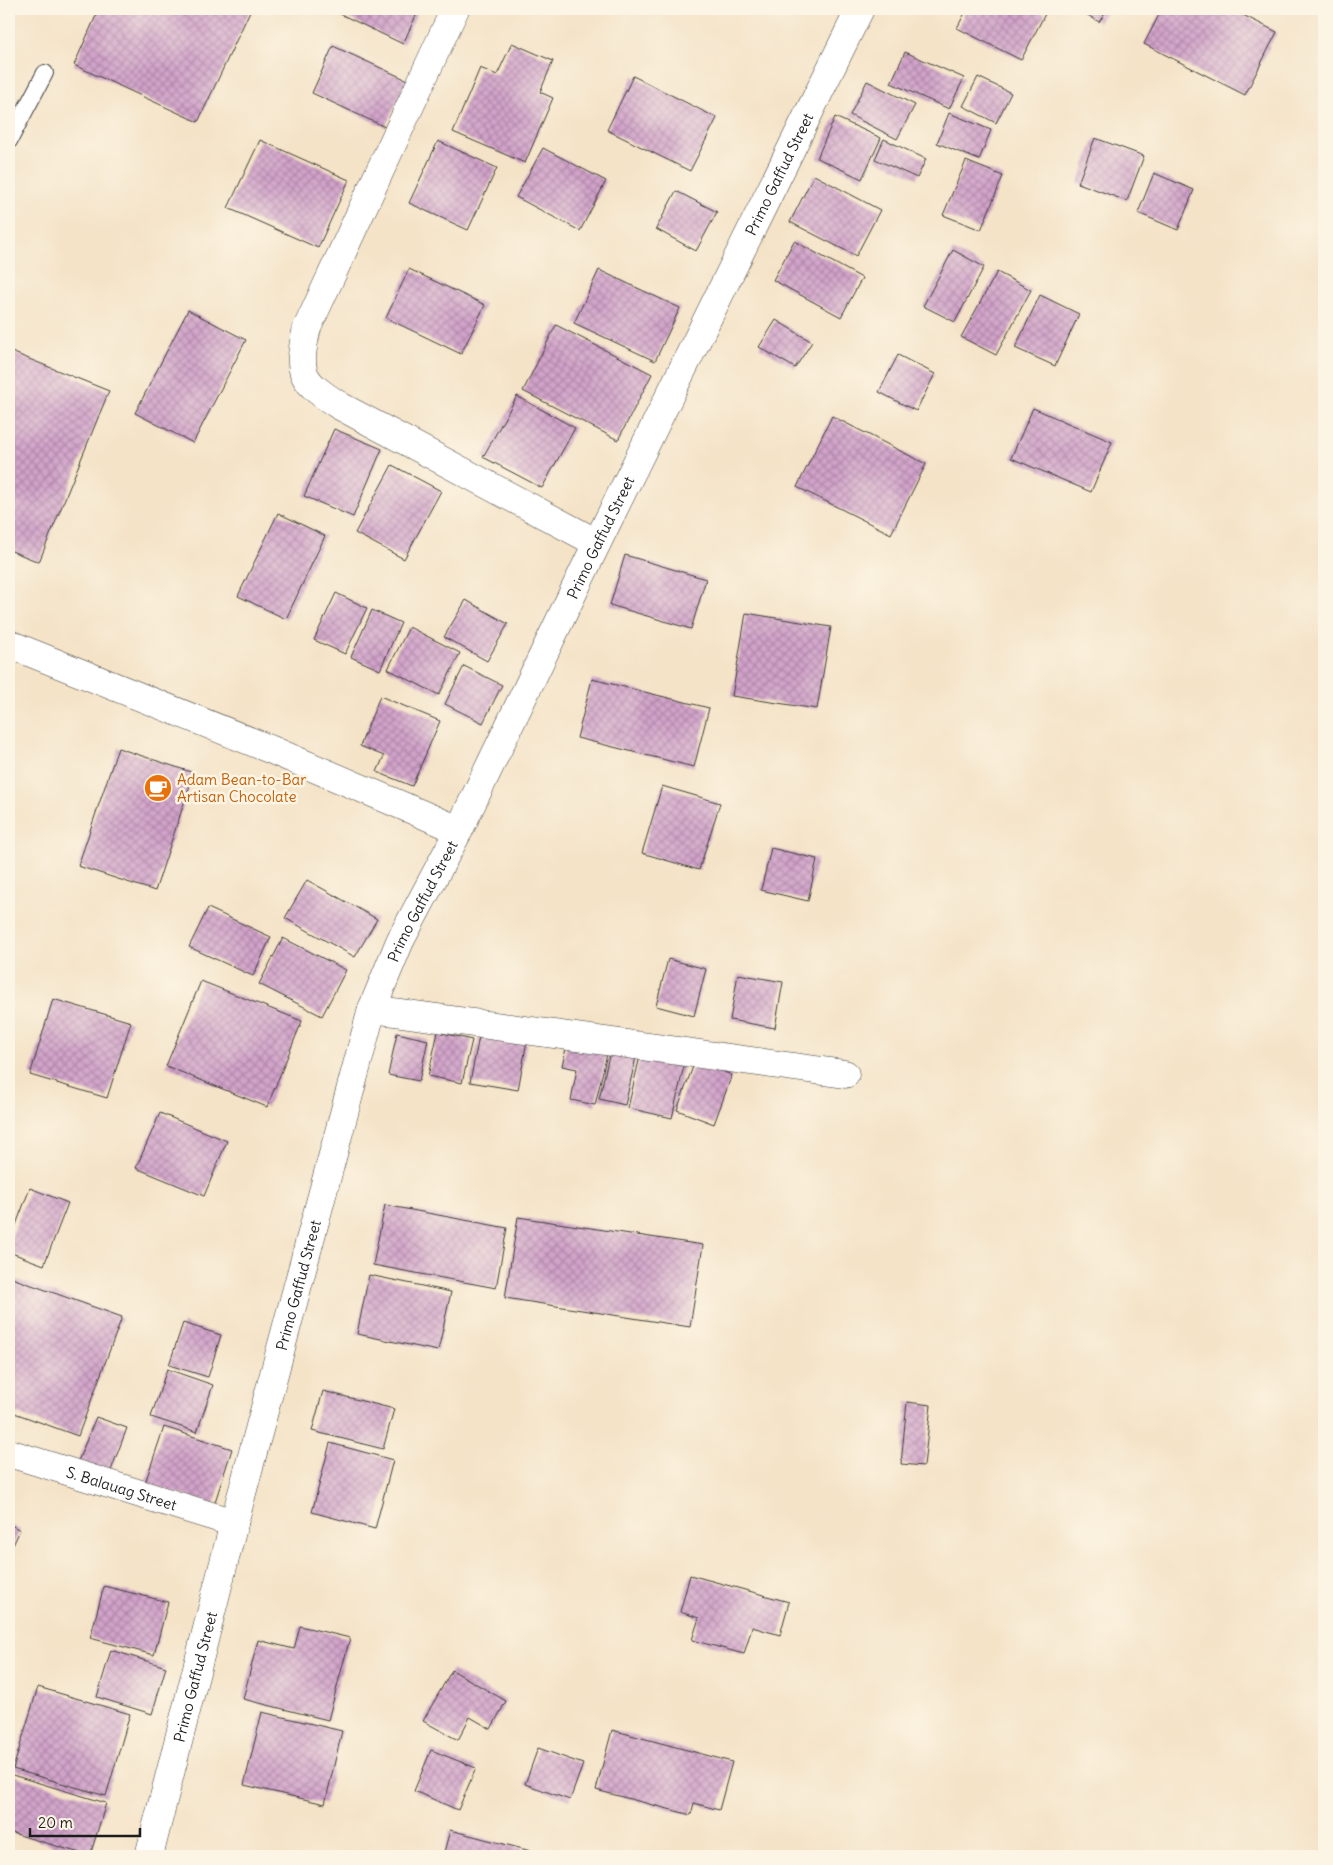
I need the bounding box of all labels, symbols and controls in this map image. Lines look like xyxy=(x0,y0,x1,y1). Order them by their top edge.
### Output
street label: Primo Gaffud Street xyxy=(741,110,817,238)
street label: Primo Gaffud Street xyxy=(562,473,638,602)
place label: Adam Bean-to-Bar Artisan Chocolate xyxy=(177,770,306,806)
cafe icon: Adam Bean-to-Bar Artisan Chocolate xyxy=(143,773,173,803)
street label: Primo Gaffud Street xyxy=(383,837,461,964)
street label: Primo Gaffud Street xyxy=(271,1218,324,1352)
street label: S. Balauag Street xyxy=(64,1462,179,1514)
street label: Primo Gaffud Street xyxy=(169,1609,221,1744)
scale bar xyxy=(30,1805,140,1837)
text: 20 m xyxy=(38,1813,73,1832)

